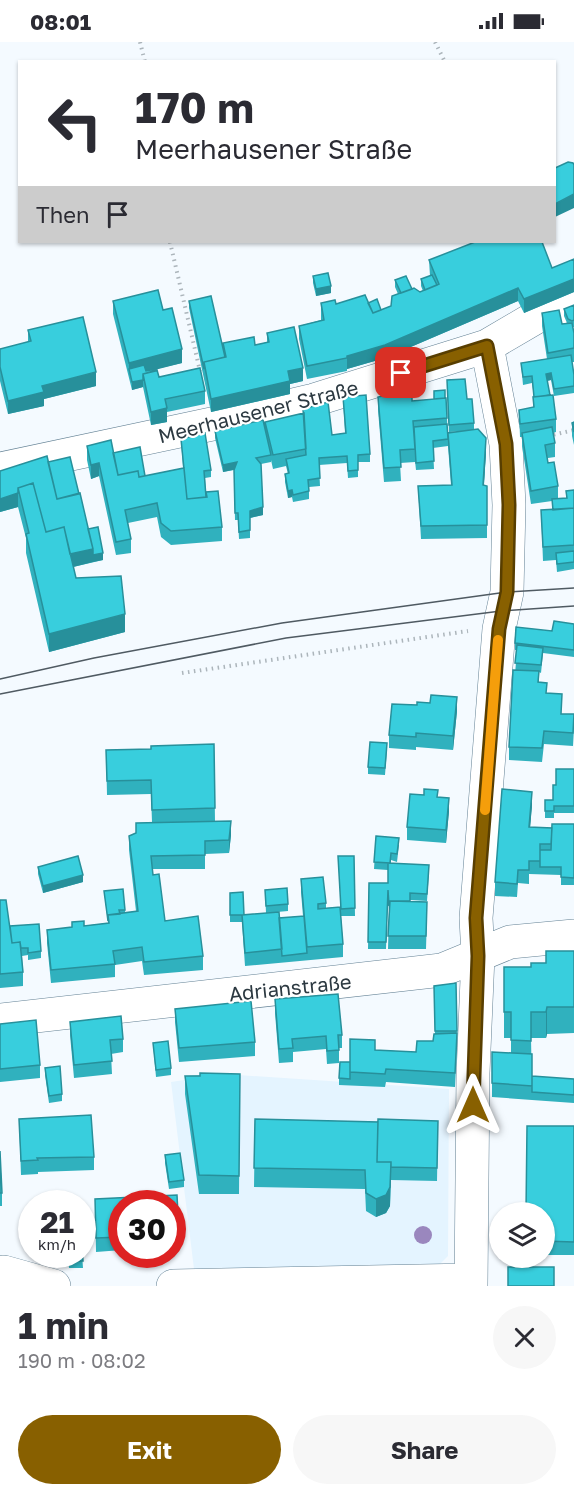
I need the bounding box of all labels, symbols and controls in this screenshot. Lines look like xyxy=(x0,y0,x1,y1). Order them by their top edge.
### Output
text: 08:01 xyxy=(30,8,91,35)
text: 170 m xyxy=(135,82,254,132)
icon: left xyxy=(36,84,114,162)
text: Meerhausener Straße xyxy=(135,133,412,165)
icon: arrive xyxy=(101,198,134,231)
text: Then xyxy=(36,201,89,228)
pin xyxy=(375,347,426,398)
icon: arrive xyxy=(384,356,417,389)
street label: Meerhausener Straße xyxy=(155,375,361,447)
street label: Adrianstraße xyxy=(228,969,352,1005)
position arrow xyxy=(441,1073,505,1137)
speed limit sign: 30 xyxy=(108,1190,186,1268)
map controls xyxy=(489,1202,555,1268)
button: layers xyxy=(489,1202,555,1268)
text: 21 xyxy=(40,1204,74,1240)
text: km/h xyxy=(38,1235,76,1253)
text: 1 min xyxy=(18,1304,109,1347)
button: close xyxy=(493,1306,556,1369)
text: 190 m · 08:02 xyxy=(18,1348,146,1372)
button: Exit xyxy=(18,1415,281,1484)
button: Share xyxy=(293,1415,556,1484)

